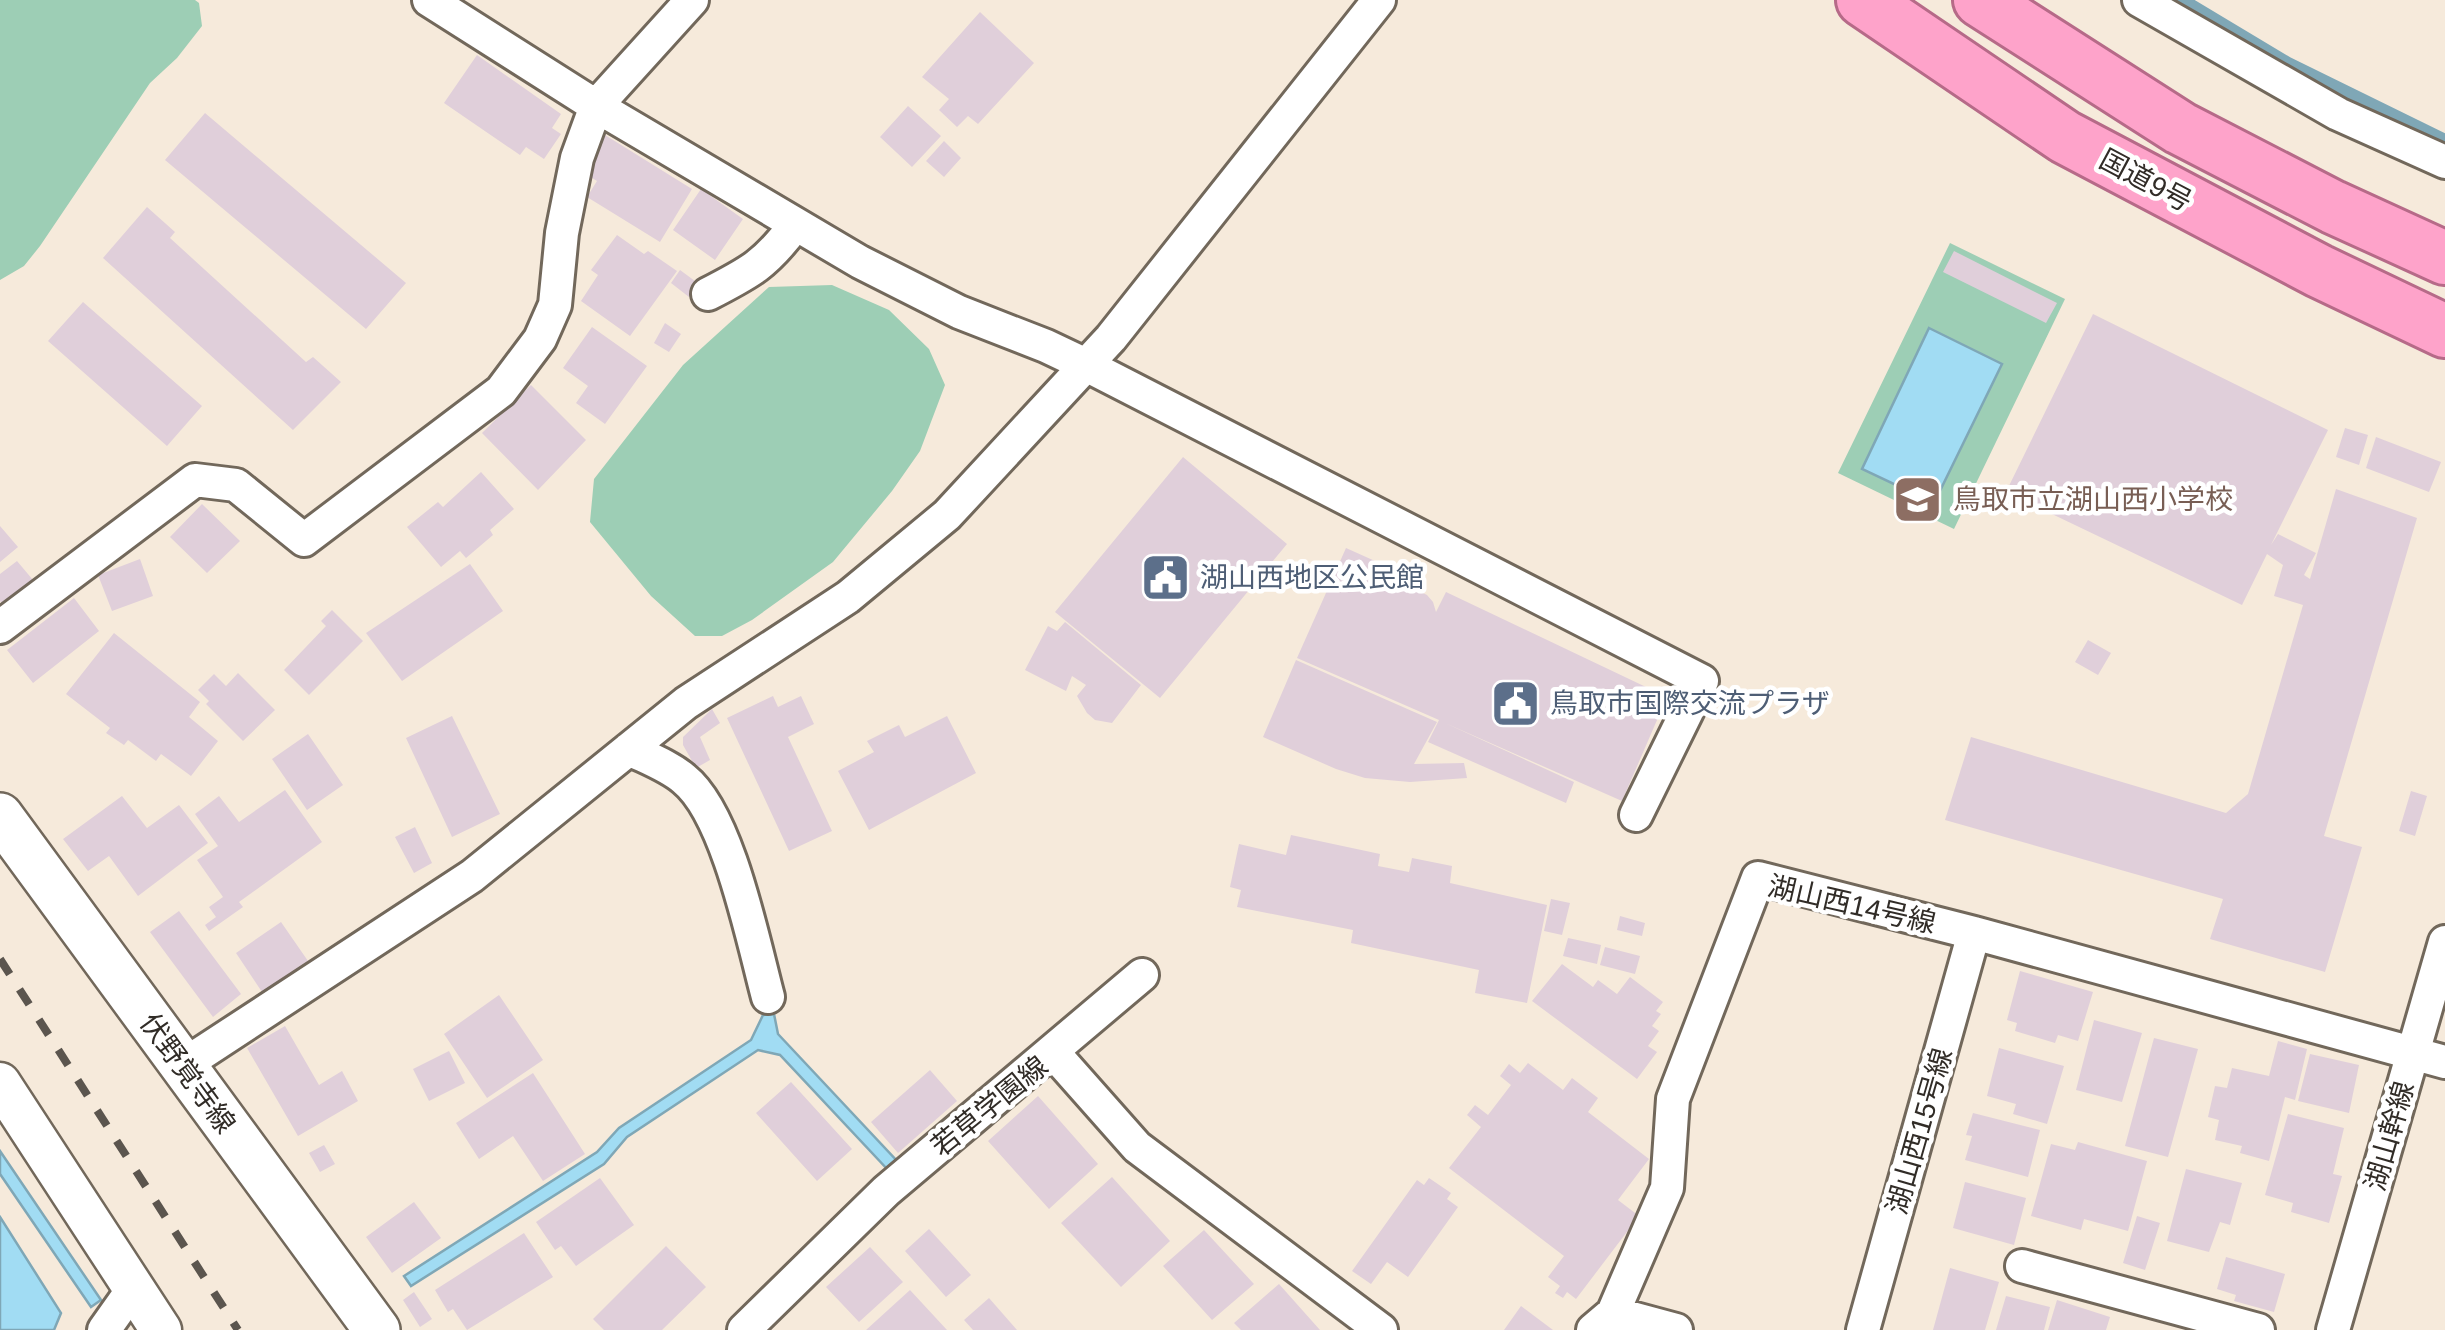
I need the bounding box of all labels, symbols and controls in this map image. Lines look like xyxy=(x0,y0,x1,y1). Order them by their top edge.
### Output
street label: 国道9号 xyxy=(2095,143,2197,218)
school or university icon: 鳥取市立湖山西小学校 xyxy=(1892,473,1944,525)
place label: 鳥取市立湖山西小学校 xyxy=(1953,484,2233,515)
public building icon: 湖山西地区公民館 xyxy=(1139,551,1191,603)
place label: 湖山西地区公民館 xyxy=(1200,562,1424,593)
public building icon: 鳥取市国際交流プラザ xyxy=(1489,677,1541,729)
place label: 鳥取市国際交流プラザ xyxy=(1550,688,1830,719)
street label: 湖山西14号線 xyxy=(1765,870,1939,939)
street label: 伏野覚寺線 xyxy=(134,1008,241,1139)
street label: 湖山西15号線 xyxy=(1881,1045,1958,1218)
street label: 若草学園線 xyxy=(925,1050,1053,1162)
street label: 湖山幹線 xyxy=(2359,1078,2420,1194)

